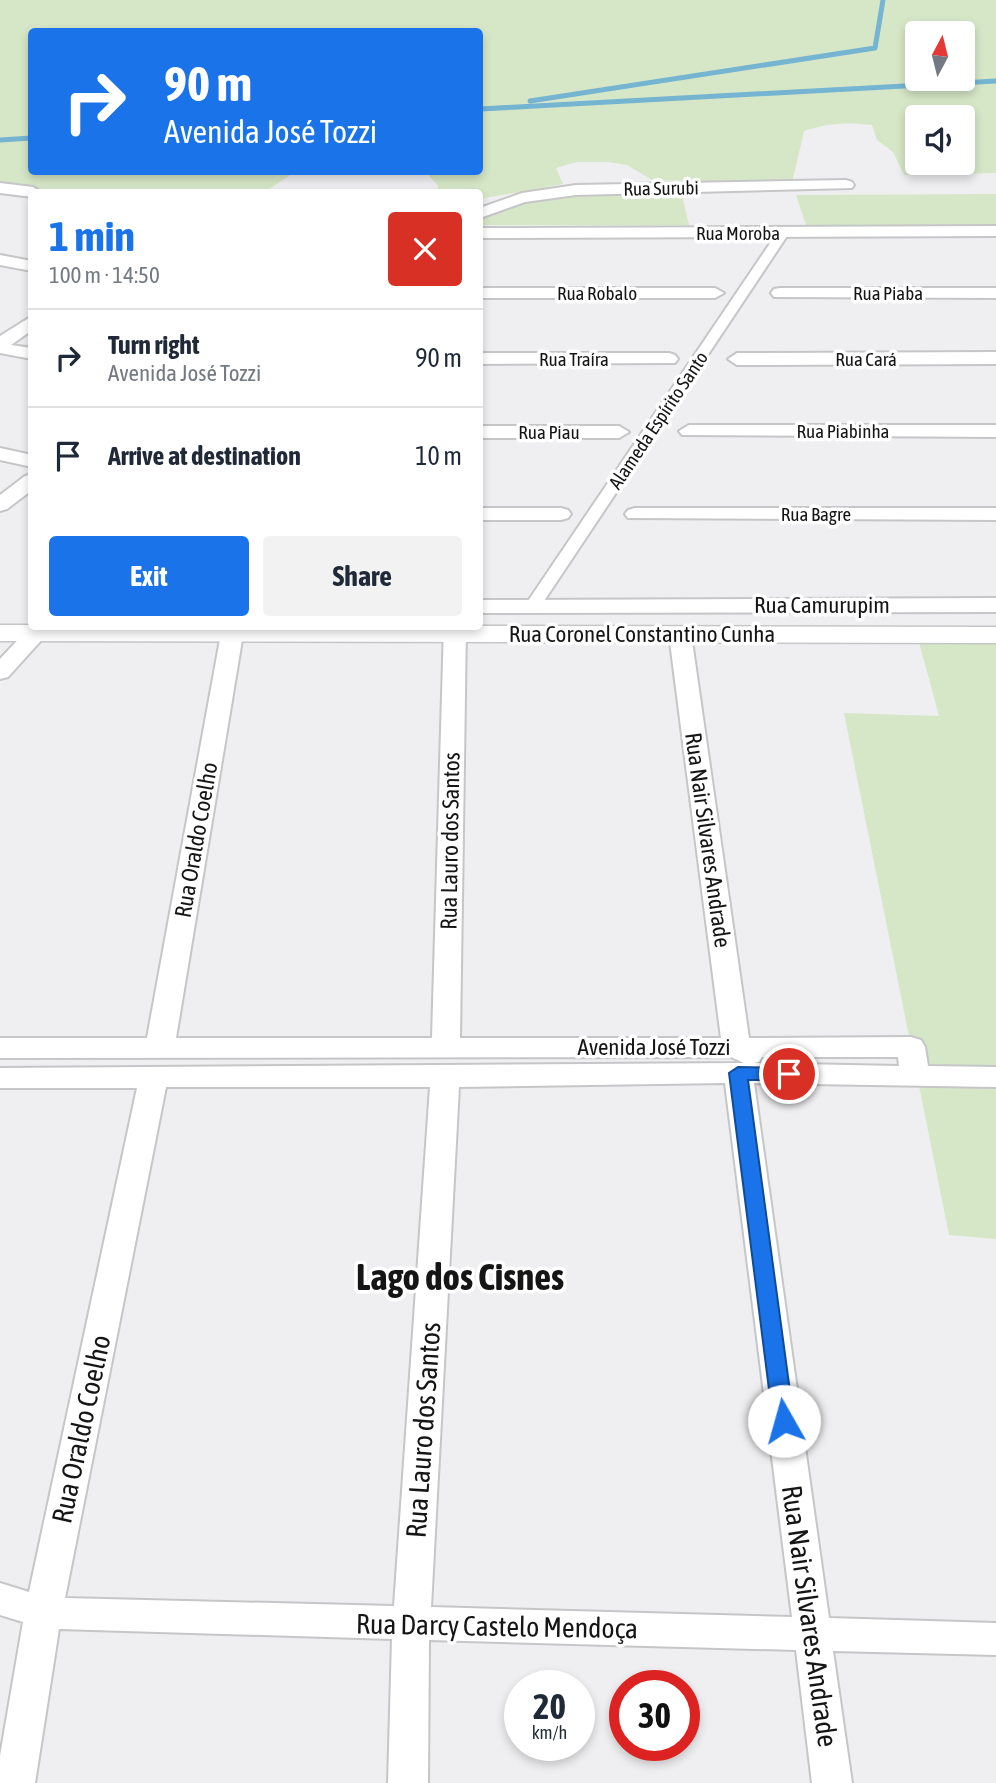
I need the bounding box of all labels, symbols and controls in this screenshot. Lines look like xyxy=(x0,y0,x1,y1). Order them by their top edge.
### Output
north arrow xyxy=(905,21,975,91)
map controls xyxy=(905,21,975,175)
text: 90 m xyxy=(164,55,252,111)
icon: right xyxy=(49,56,140,147)
button: sound xyxy=(905,105,975,175)
text: Avenida José Tozzi xyxy=(164,113,377,150)
street label: Rua Surubi xyxy=(623,176,699,200)
text: 1 min xyxy=(49,212,135,260)
button: close xyxy=(388,212,462,286)
street label: Rua Moroba xyxy=(696,222,780,244)
text: 100 m · 14:50 xyxy=(49,262,160,288)
street label: Rua Robalo xyxy=(557,282,637,304)
street label: Rua Piaba xyxy=(853,282,923,304)
text: Turn right xyxy=(108,330,199,360)
icon: right xyxy=(49,339,87,377)
text: 90 m xyxy=(415,343,462,373)
street label: Alameda Espírito Santo xyxy=(604,347,712,493)
street label: Rua Traíra xyxy=(539,348,609,370)
street label: Rua Cará xyxy=(835,348,897,370)
text: Avenida José Tozzi xyxy=(108,360,261,386)
street label: Rua Piabinha xyxy=(797,420,889,442)
street label: Rua Piau xyxy=(518,421,580,443)
icon: arrive xyxy=(49,437,87,475)
text: Arrive at destination xyxy=(108,441,301,471)
text: 10 m xyxy=(415,441,462,471)
street label: Rua Bagre xyxy=(781,503,851,525)
button: Exit xyxy=(49,536,249,616)
button: Share xyxy=(263,536,462,616)
street label: Rua Camurupim xyxy=(754,592,890,618)
street label: Rua Coronel Constantino Cunha xyxy=(509,621,775,647)
street label: Rua Nair Silvares Andrade xyxy=(680,731,736,949)
street label: Rua Lauro dos Santos xyxy=(435,752,465,930)
street label: Rua Oraldo Coelho xyxy=(170,760,222,920)
street label: Avenida José Tozzi xyxy=(577,1034,731,1060)
pin xyxy=(759,1044,819,1104)
icon: arrive xyxy=(770,1055,808,1093)
district label: Lago dos Cisnes xyxy=(356,1255,564,1298)
street label: Rua Lauro dos Santos xyxy=(399,1321,447,1539)
street label: Rua Oraldo Coelho xyxy=(45,1332,117,1526)
position arrow xyxy=(747,1384,821,1458)
street label: Rua Nair Silvares Andrade xyxy=(776,1483,844,1749)
street label: Rua Darcy Castelo Mendoça xyxy=(356,1608,638,1644)
speed limit sign: 30 xyxy=(609,1670,700,1761)
text: 20 xyxy=(533,1686,566,1726)
text: km/h xyxy=(532,1722,567,1743)

